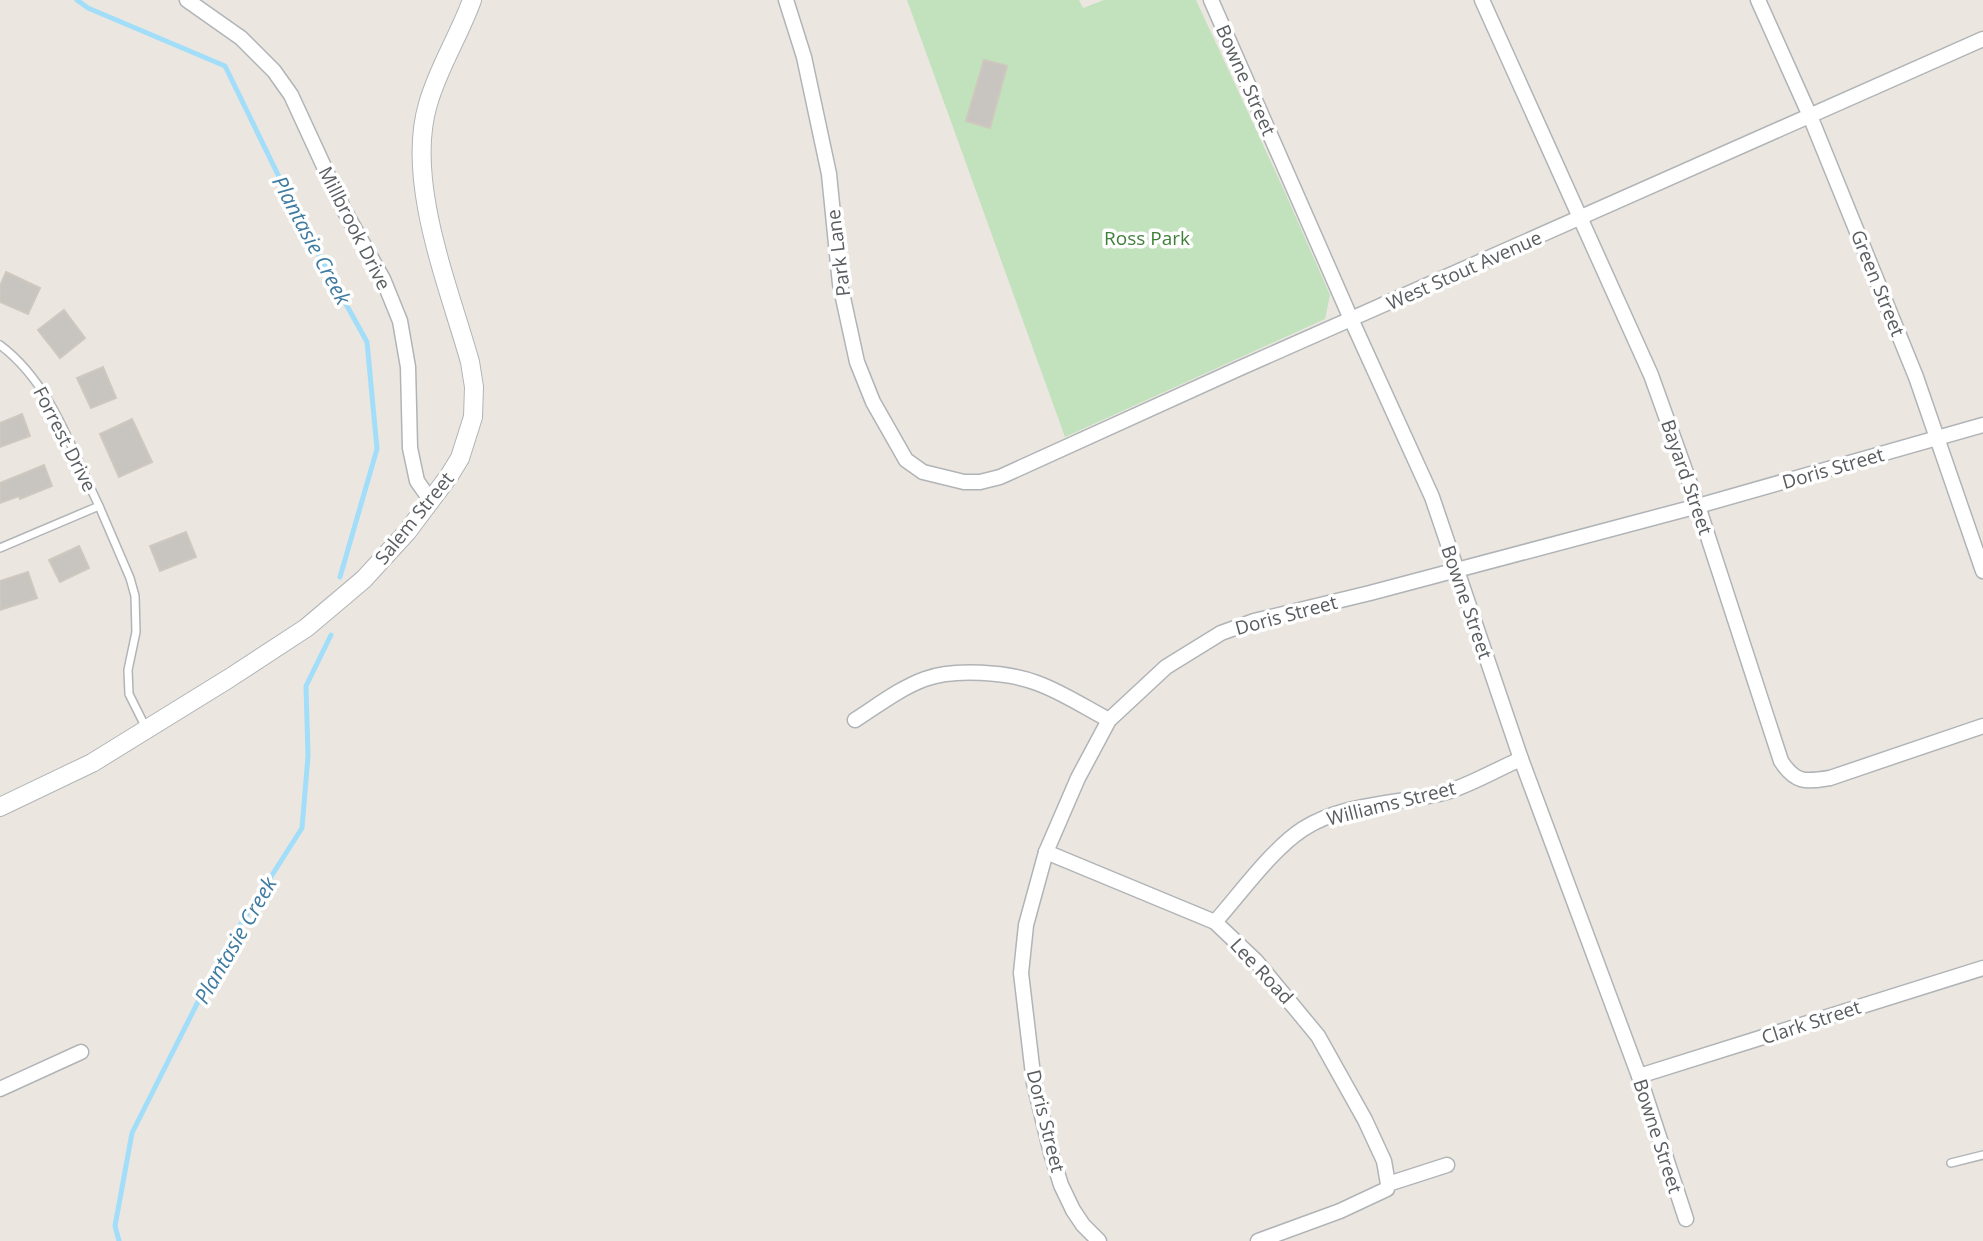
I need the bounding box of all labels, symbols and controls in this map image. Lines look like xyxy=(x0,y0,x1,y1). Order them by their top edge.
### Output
street label: Bowne Street xyxy=(1210,20,1282,140)
street label: Millbrook Drive xyxy=(313,162,397,294)
water label: Plantasie Creek xyxy=(266,171,358,310)
street label: Park Lane xyxy=(820,208,856,298)
street label: West Stout Avenue xyxy=(1382,224,1546,316)
park label: Ross Park xyxy=(1104,225,1190,251)
street label: Green Street xyxy=(1845,226,1911,340)
street label: Forrest Drive xyxy=(27,382,103,496)
street label: Bayard Street xyxy=(1655,416,1719,538)
street label: Doris Street xyxy=(1779,441,1887,495)
street label: Salem Street xyxy=(369,466,459,570)
street label: Bowne Street xyxy=(1435,542,1499,663)
street label: Doris Street xyxy=(1232,589,1340,641)
street label: Williams Street xyxy=(1324,774,1458,832)
water label: Plantasie Creek xyxy=(187,871,283,1009)
street label: Lee Road xyxy=(1225,932,1299,1010)
street label: Clark Street xyxy=(1758,994,1864,1050)
street label: Doris Street xyxy=(1021,1067,1071,1175)
street label: Bowne Street xyxy=(1627,1076,1689,1197)

